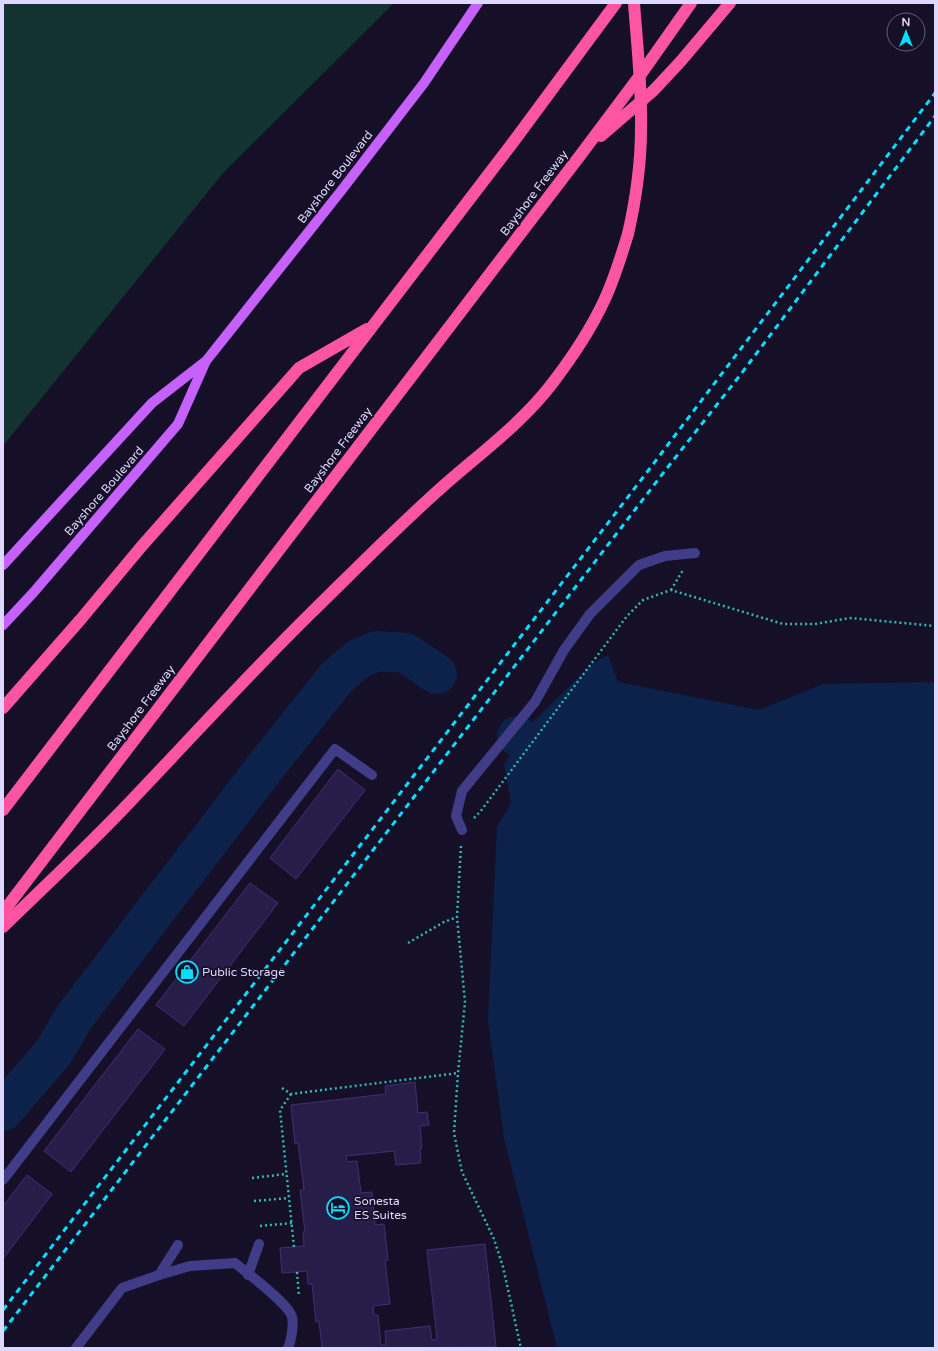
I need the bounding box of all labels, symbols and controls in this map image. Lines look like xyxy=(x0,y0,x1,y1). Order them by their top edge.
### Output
north arrow xyxy=(886,12,926,52)
text: N xyxy=(902,16,910,29)
street label: Bayshore Boulevard xyxy=(294,128,376,226)
street label: Bayshore Freeway xyxy=(497,147,571,239)
street label: Bayshore Freeway xyxy=(301,404,375,496)
street label: Bayshore Boulevard xyxy=(61,444,147,538)
street label: Bayshore Freeway xyxy=(104,662,178,754)
shop icon: Public Storage xyxy=(174,959,200,985)
place label: Public Storage xyxy=(202,965,285,979)
place label: Sonesta ES Suites xyxy=(354,1194,407,1222)
hotel icon: Sonesta ES Suites xyxy=(325,1195,351,1221)

